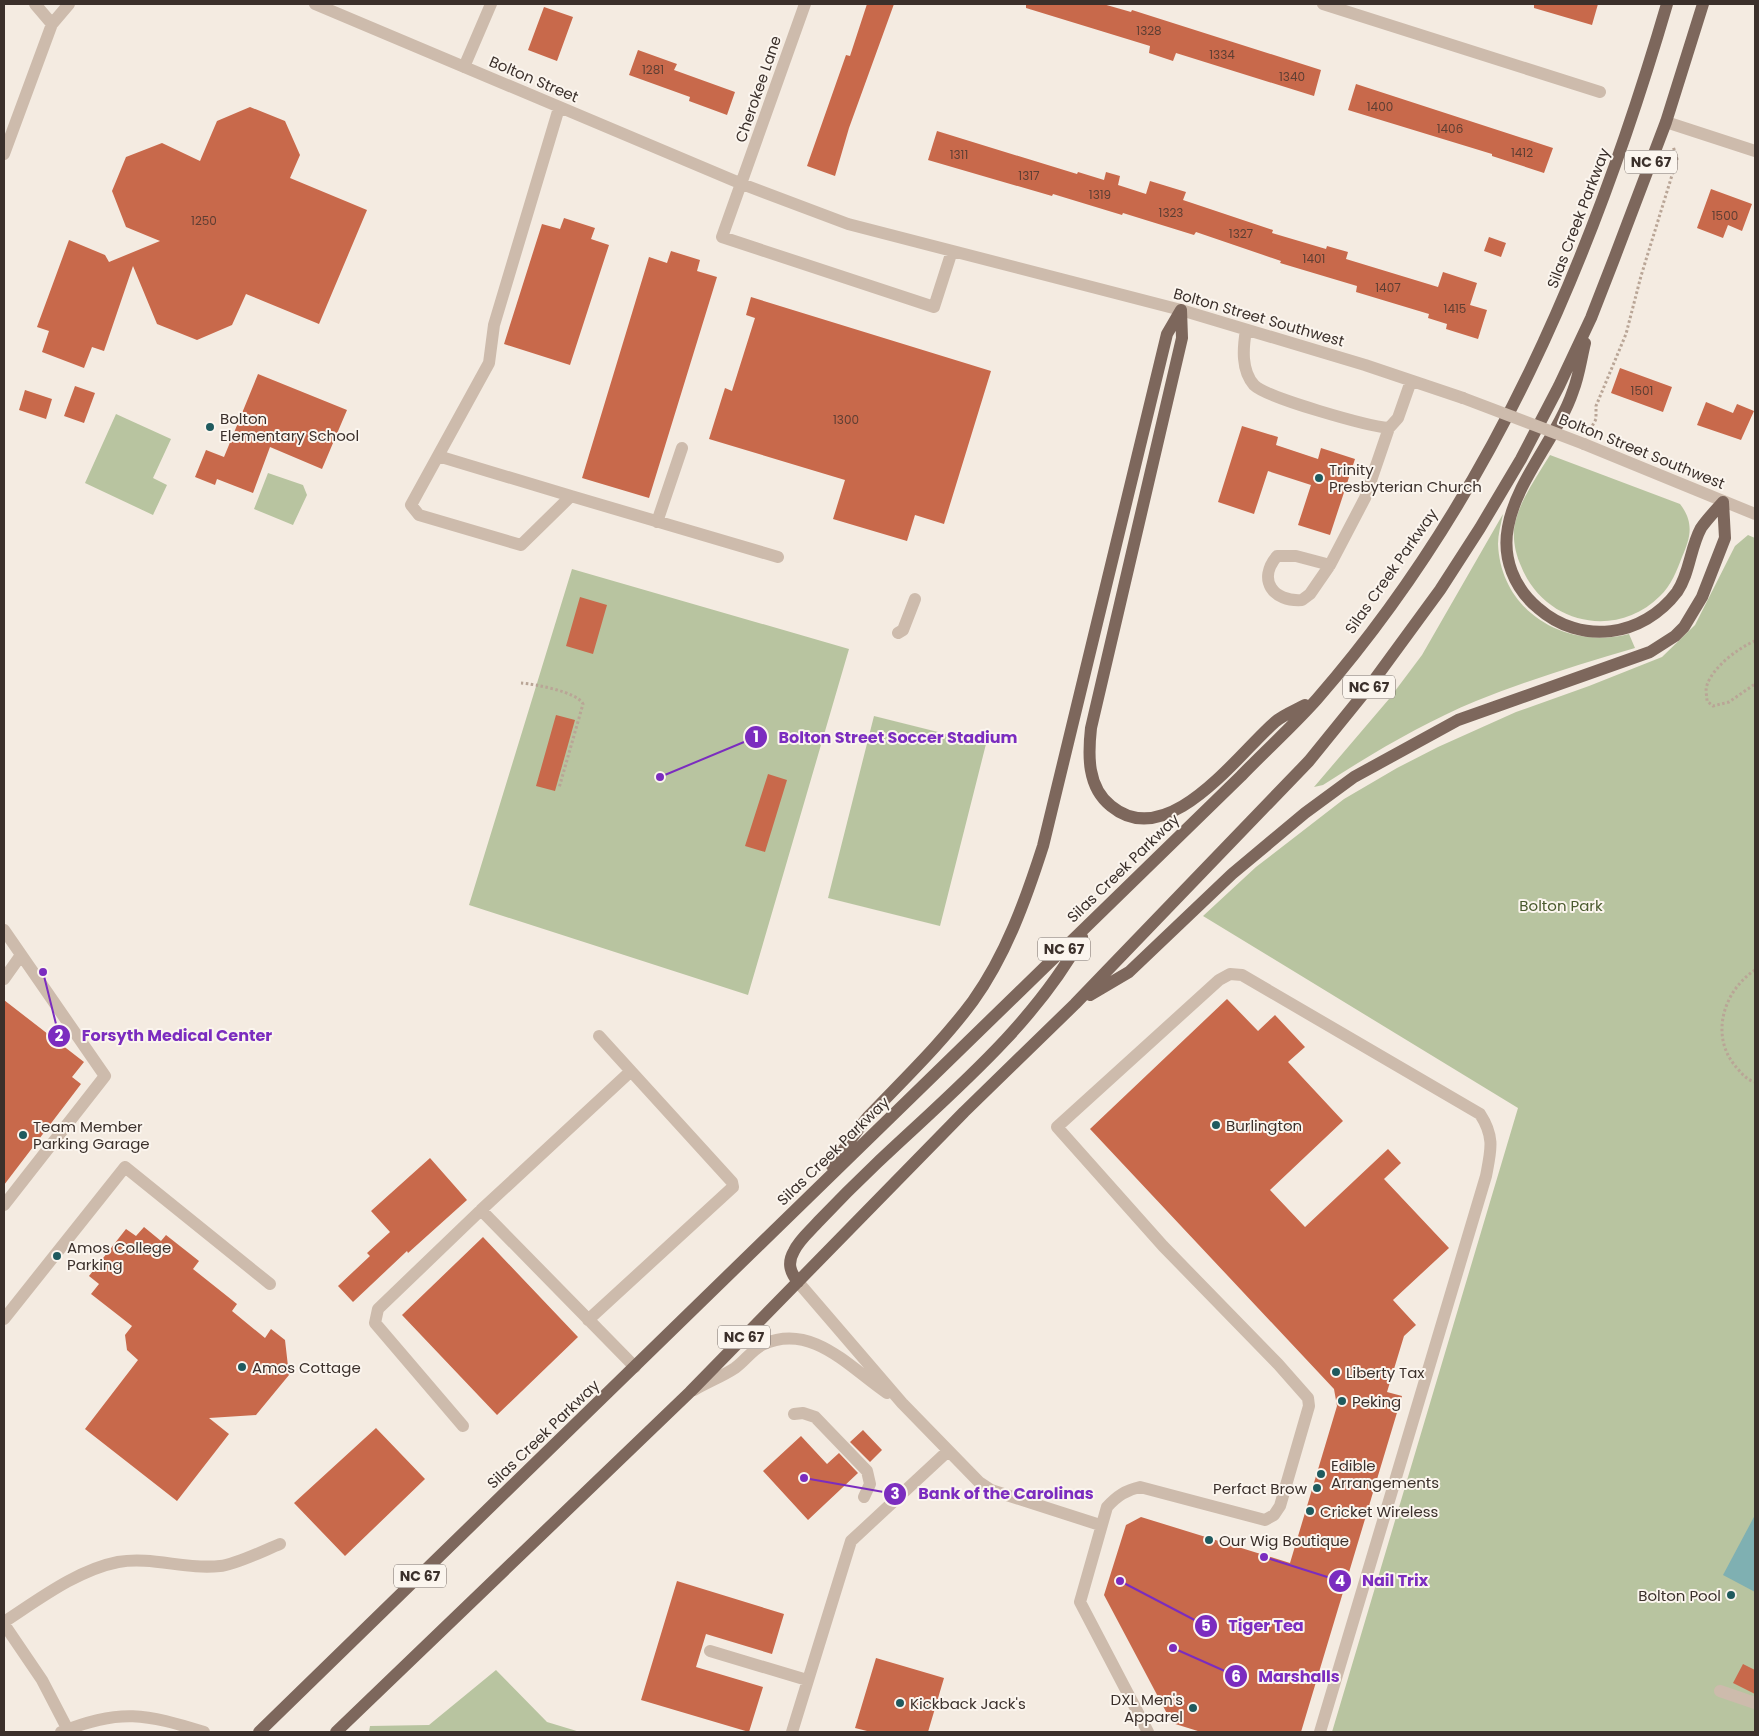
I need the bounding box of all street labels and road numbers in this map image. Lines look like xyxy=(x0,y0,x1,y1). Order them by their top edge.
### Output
street label: Cherokee Lane xyxy=(730,33,786,145)
street label: Bolton Street xyxy=(486,51,582,107)
street label: Silas Creek Parkway xyxy=(1542,144,1615,291)
road number: NC 67 xyxy=(1625,150,1677,173)
street label: Bolton Street Southwest xyxy=(1171,283,1347,351)
street label: Bolton Street Southwest xyxy=(1556,408,1728,494)
street label: Silas Creek Parkway xyxy=(1340,504,1443,638)
road number: NC 67 xyxy=(1343,676,1395,699)
street label: Silas Creek Parkway xyxy=(1062,808,1184,927)
road number: NC 67 xyxy=(1038,938,1090,961)
street label: Silas Creek Parkway xyxy=(772,1091,894,1210)
road number: NC 67 xyxy=(718,1325,770,1348)
street label: Silas Creek Parkway xyxy=(482,1374,604,1493)
road number: NC 67 xyxy=(394,1564,446,1588)

